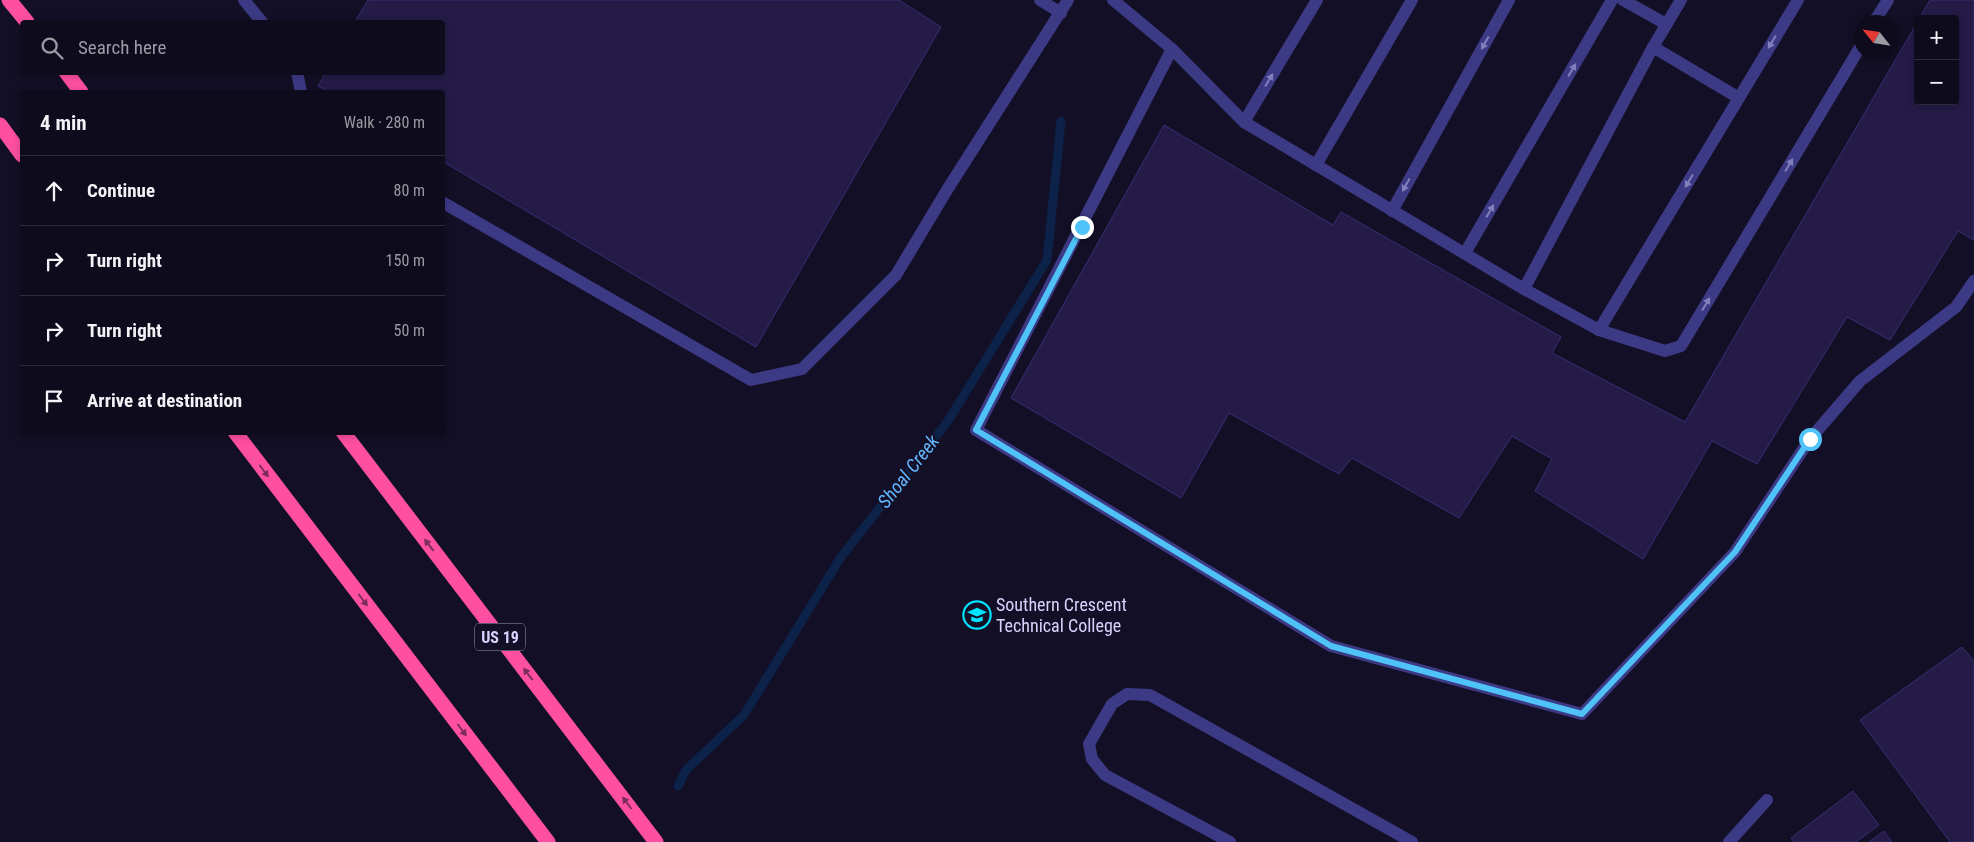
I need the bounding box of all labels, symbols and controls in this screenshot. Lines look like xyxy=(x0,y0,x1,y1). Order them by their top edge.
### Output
north arrow xyxy=(1854,15,1899,60)
map controls xyxy=(1914,15,1959,105)
button: + xyxy=(1914,15,1959,60)
search box xyxy=(20,20,445,75)
icon: search xyxy=(38,34,66,62)
one-way arrow xyxy=(1768,35,1777,48)
text: Search here xyxy=(78,36,166,59)
one-way arrow xyxy=(1481,36,1490,49)
button: − xyxy=(1914,60,1959,105)
one-way arrow xyxy=(1567,64,1576,77)
one-way arrow xyxy=(1265,74,1274,87)
text: 4 min xyxy=(40,111,87,135)
text: Walk · 280 m xyxy=(344,113,425,132)
one-way arrow xyxy=(1785,158,1794,171)
one-way arrow xyxy=(1684,175,1693,188)
icon: ahead xyxy=(40,177,68,205)
one-way arrow xyxy=(1402,178,1411,191)
text: Continue xyxy=(87,179,155,202)
text: 80 m xyxy=(393,181,425,200)
one-way arrow xyxy=(1485,204,1494,217)
route end xyxy=(1071,216,1094,239)
icon: right xyxy=(40,247,68,275)
text: Turn right xyxy=(87,249,162,272)
text: 150 m xyxy=(386,251,425,270)
one-way arrow xyxy=(1701,298,1710,311)
icon: right xyxy=(40,317,68,345)
text: Turn right xyxy=(87,319,162,342)
text: 50 m xyxy=(393,321,425,340)
icon: arrive xyxy=(40,387,68,415)
text: Arrive at destination xyxy=(87,389,242,412)
route start xyxy=(1799,428,1822,451)
water label: Shoal Creek xyxy=(873,430,945,512)
one-way arrow xyxy=(259,464,270,477)
one-way arrow xyxy=(424,539,435,552)
one-way arrow xyxy=(358,593,368,607)
place label: Southern Crescent Technical College xyxy=(996,594,1127,636)
school or university icon: Southern Crescent Technical College xyxy=(962,600,992,630)
road number: US 19 xyxy=(475,624,525,650)
one-way arrow xyxy=(523,668,534,681)
one-way arrow xyxy=(456,723,467,736)
one-way arrow xyxy=(622,796,632,810)

